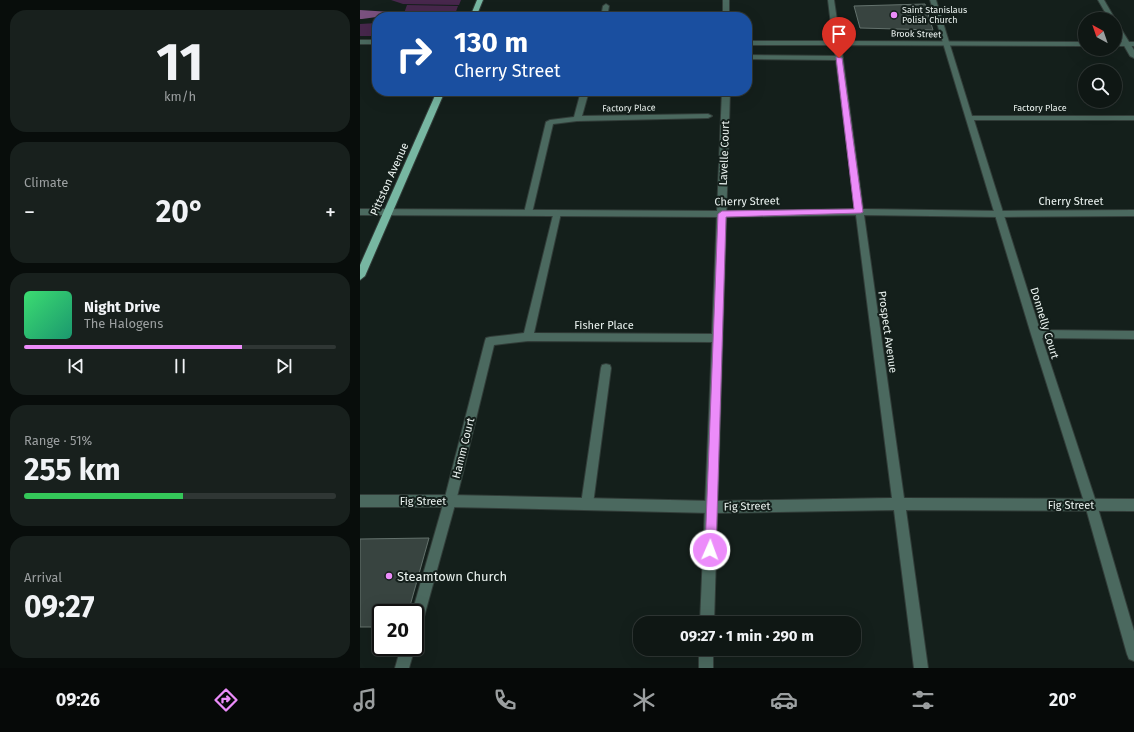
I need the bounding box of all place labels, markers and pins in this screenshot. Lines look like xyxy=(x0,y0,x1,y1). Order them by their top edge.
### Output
place label: Saint Stanislaus Polish Church xyxy=(902,5,967,25)
marker: Saint Stanislaus Polish Church xyxy=(889,10,899,20)
pin xyxy=(822,17,856,58)
place label: Steamtown Church xyxy=(397,569,507,584)
marker: Steamtown Church xyxy=(384,571,394,581)

